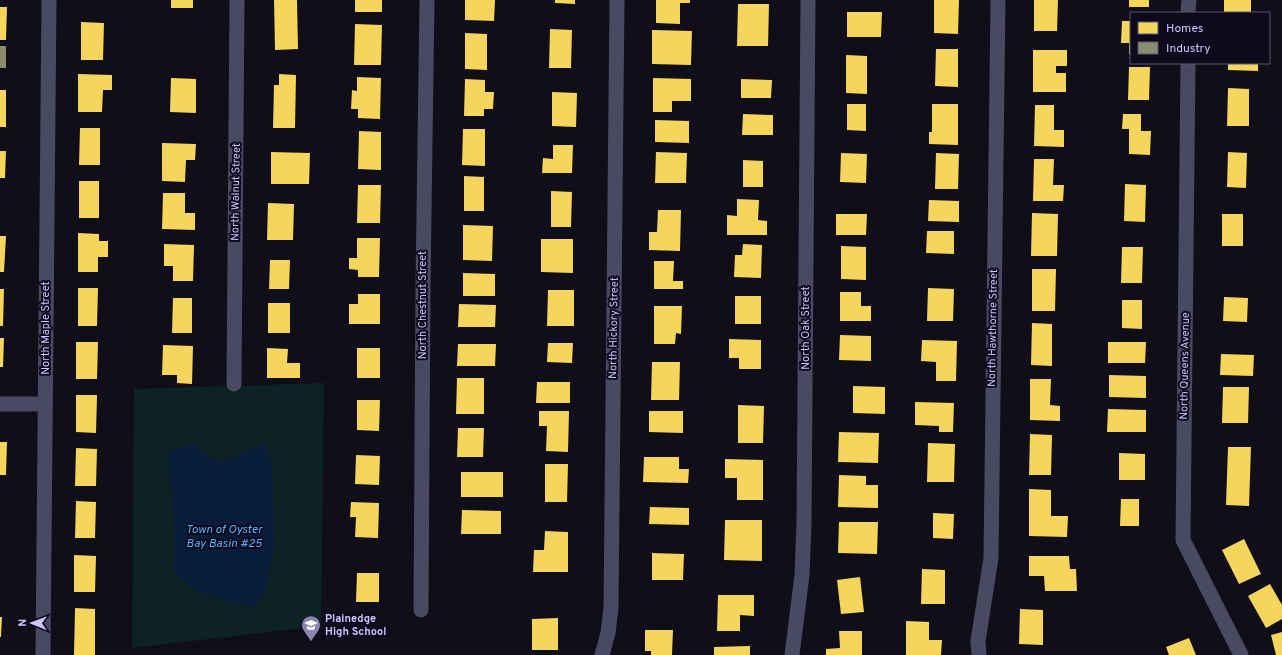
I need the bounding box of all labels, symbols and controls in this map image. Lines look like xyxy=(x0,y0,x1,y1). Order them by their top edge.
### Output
legend xyxy=(1130,12,1270,64)
text: Homes xyxy=(1166,21,1203,37)
text: Industry xyxy=(1166,41,1211,57)
street label: North Walnut Street xyxy=(228,143,244,241)
street label: North Chestnut Street xyxy=(416,251,430,359)
street label: North Hawthorne Street xyxy=(985,269,1001,387)
street label: North Hickory Street xyxy=(606,277,622,379)
street label: North Maple Street xyxy=(39,281,53,375)
street label: North Oak Street xyxy=(799,286,813,370)
street label: North Queens Avenue xyxy=(1177,312,1193,420)
water label: Town of Oyster Bay Basin #25 xyxy=(186,522,264,552)
north arrow xyxy=(12,603,52,643)
place label: Plainedge High School xyxy=(325,612,386,639)
school or university icon: Plainedge High School xyxy=(300,614,322,642)
text: N xyxy=(16,619,30,627)

